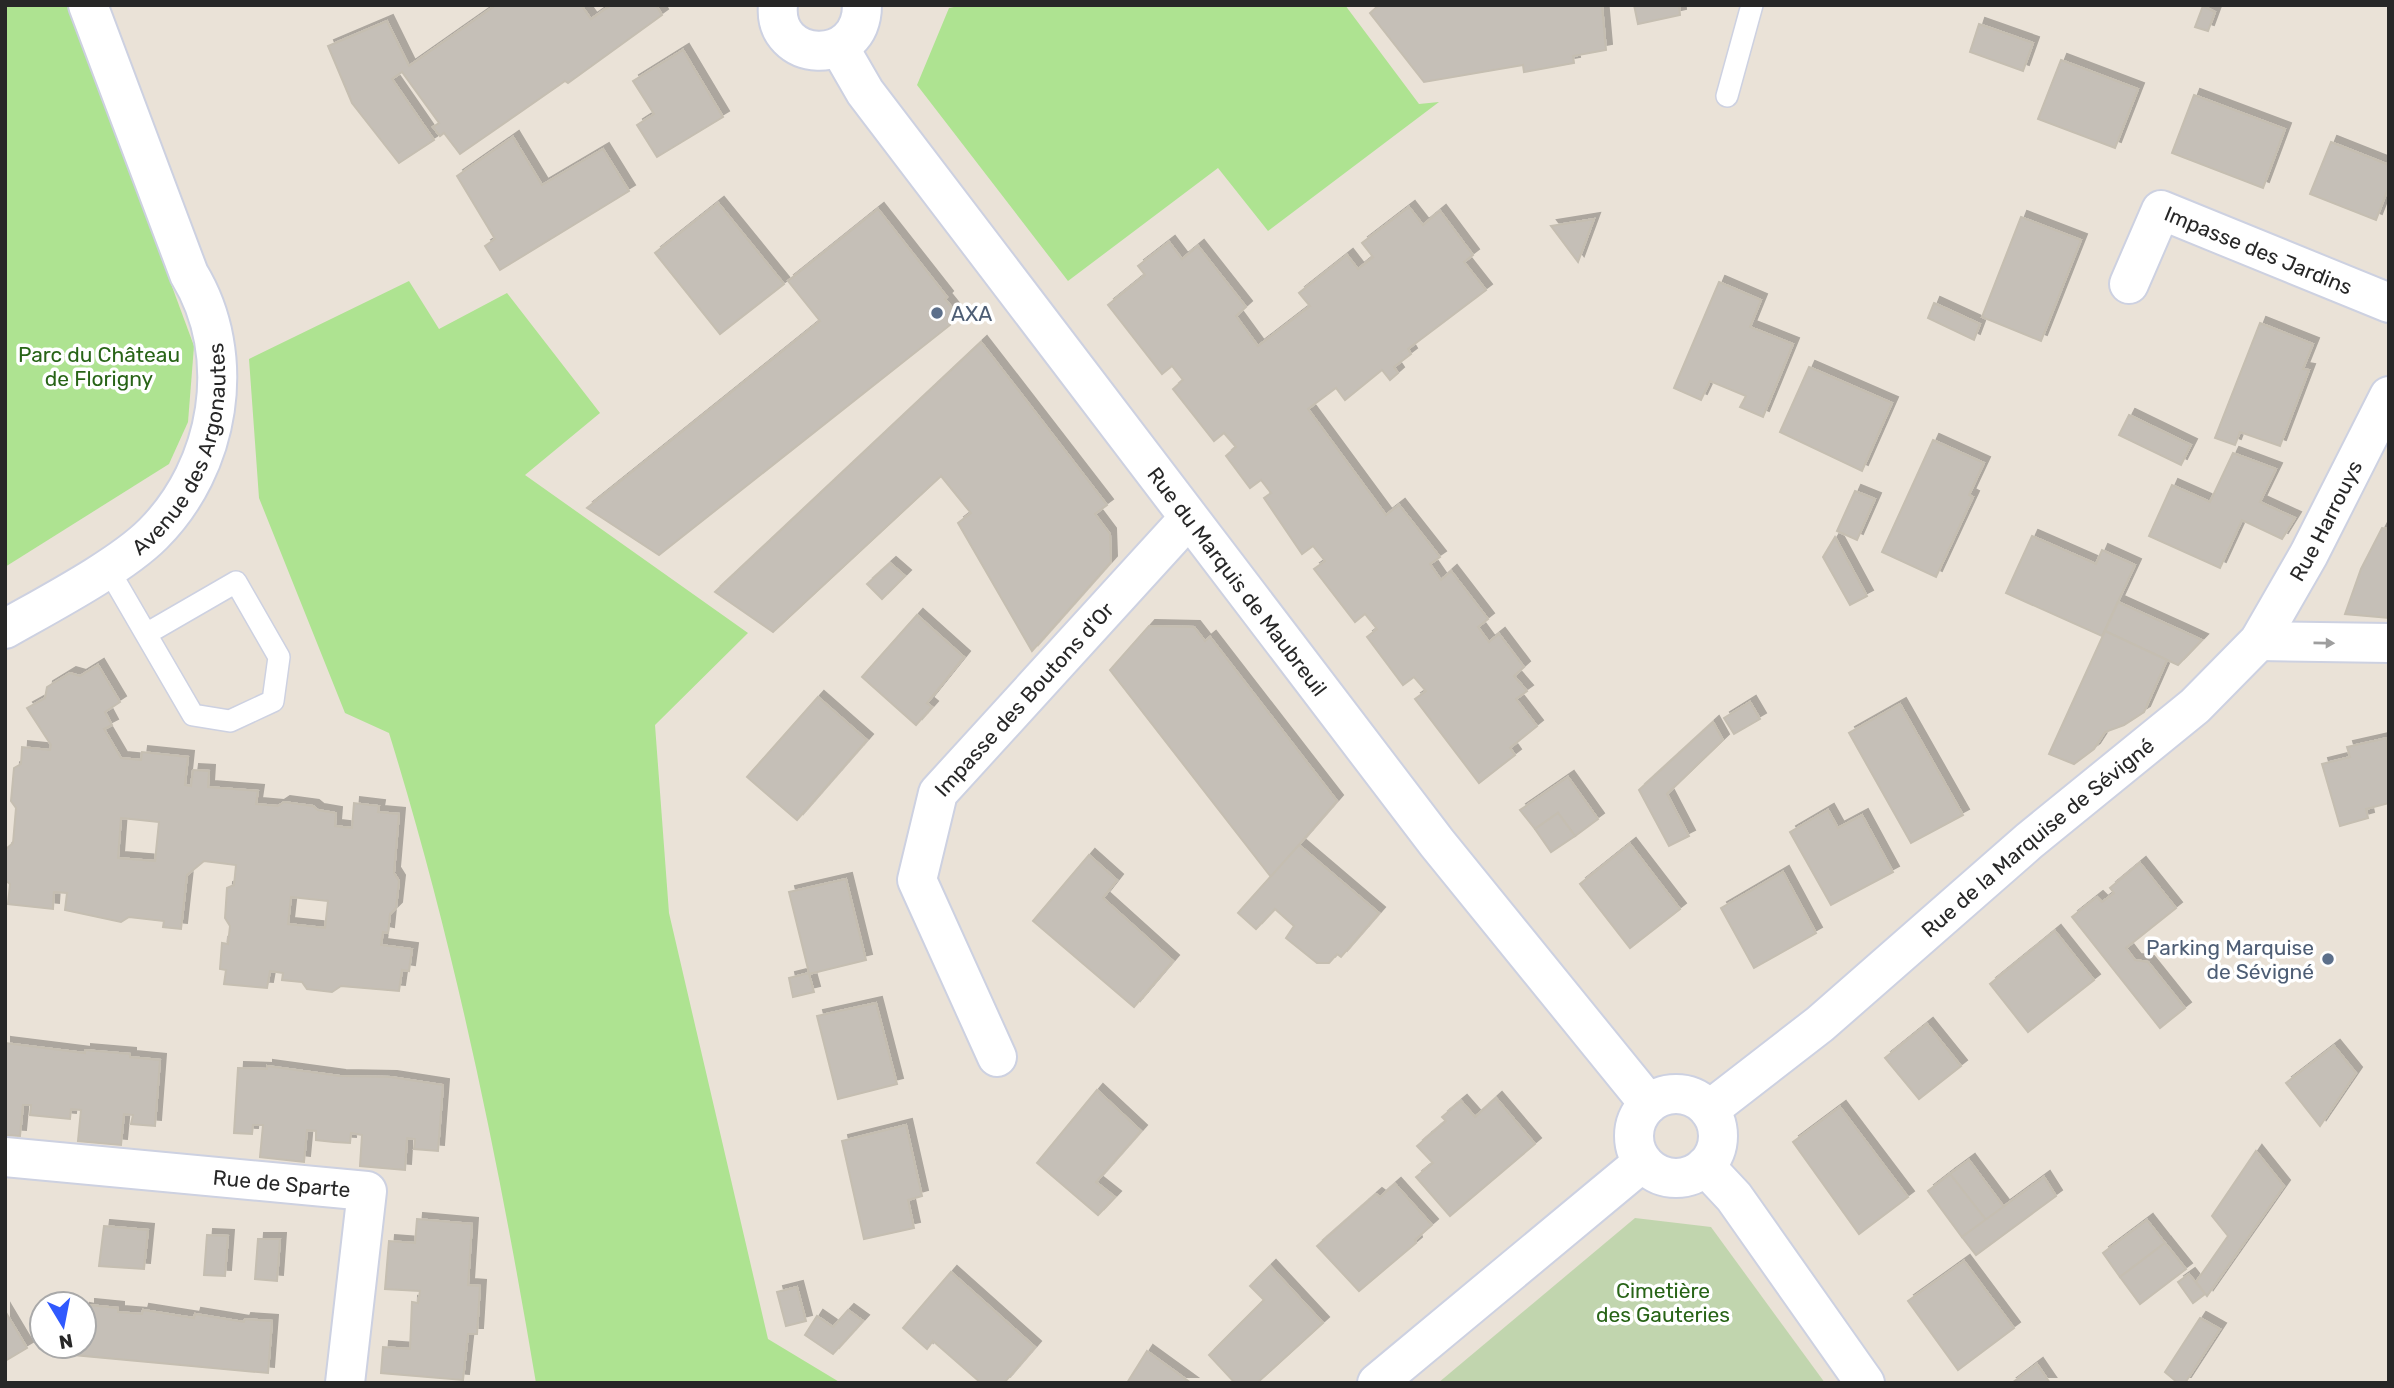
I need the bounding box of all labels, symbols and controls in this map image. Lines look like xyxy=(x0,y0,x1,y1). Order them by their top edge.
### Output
street label: Impasse des Jardins xyxy=(2161,200,2356,299)
place label: AXA xyxy=(951,301,992,326)
marker: AXA xyxy=(929,305,945,321)
street label: Avenue des Argonautes xyxy=(127,341,230,560)
park label: Parc du Château de Florigny xyxy=(18,342,180,391)
street label: Rue Harrouys xyxy=(2284,456,2367,585)
street label: Rue du Marquis de Maubreuil xyxy=(1143,462,1333,701)
street label: Impasse des Boutons d'Or xyxy=(929,597,1119,801)
one-way arrow xyxy=(2313,637,2335,649)
street label: Rue de la Marquise de Sévigné xyxy=(1916,732,2159,942)
place label: Parking Marquise de Sévigné xyxy=(2146,935,2314,984)
marker: Parking Marquise de Sévigné xyxy=(2320,951,2336,967)
street label: Rue de Sparte xyxy=(212,1164,352,1202)
park label: Cimetière des Gauteries xyxy=(1596,1278,1730,1327)
north arrow xyxy=(28,1290,98,1360)
text: N xyxy=(57,1329,75,1354)

